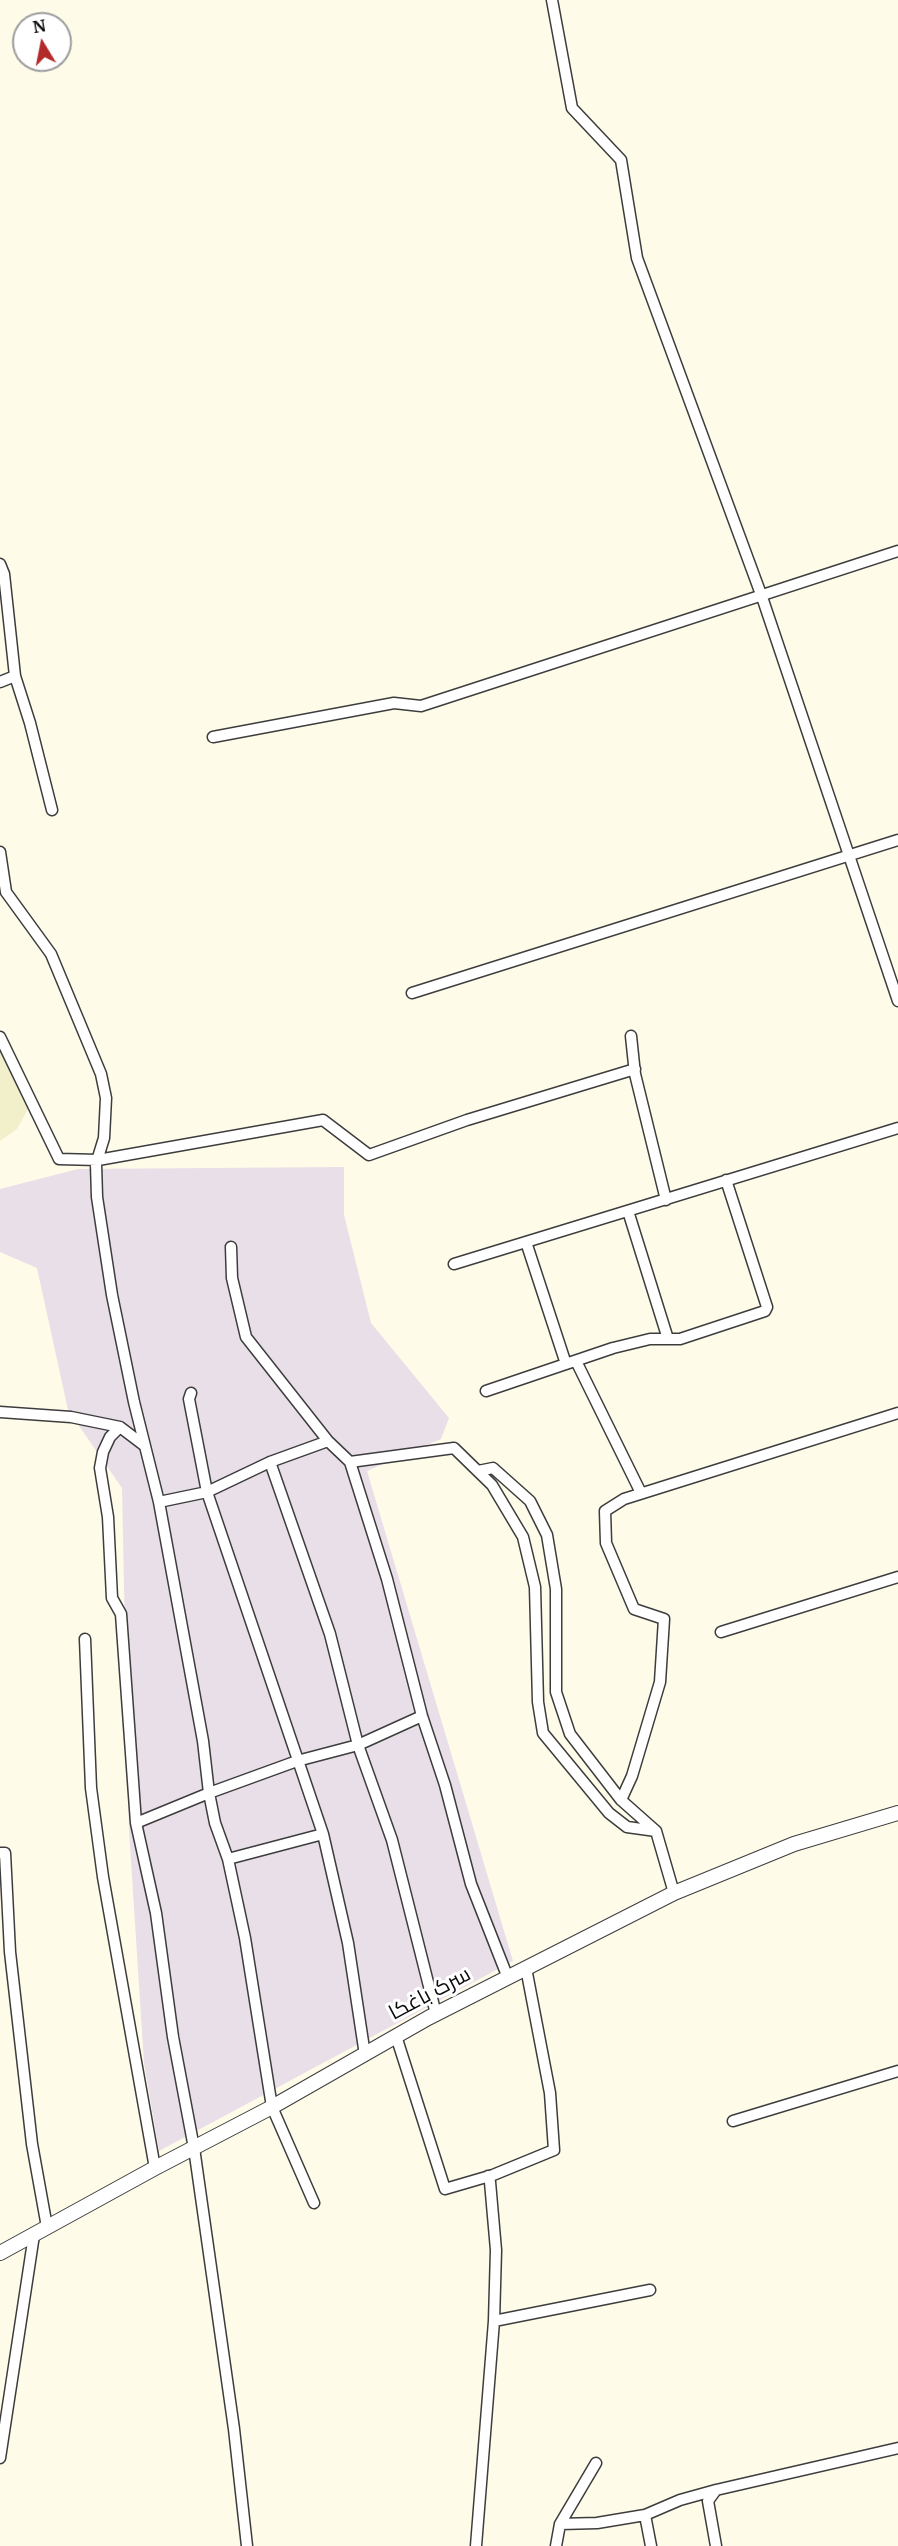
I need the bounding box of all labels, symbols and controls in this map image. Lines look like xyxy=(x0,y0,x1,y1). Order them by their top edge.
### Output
north arrow xyxy=(12,12,72,72)
text: N xyxy=(31,15,47,37)
street label: سرک باغکا xyxy=(385,1962,475,2026)

